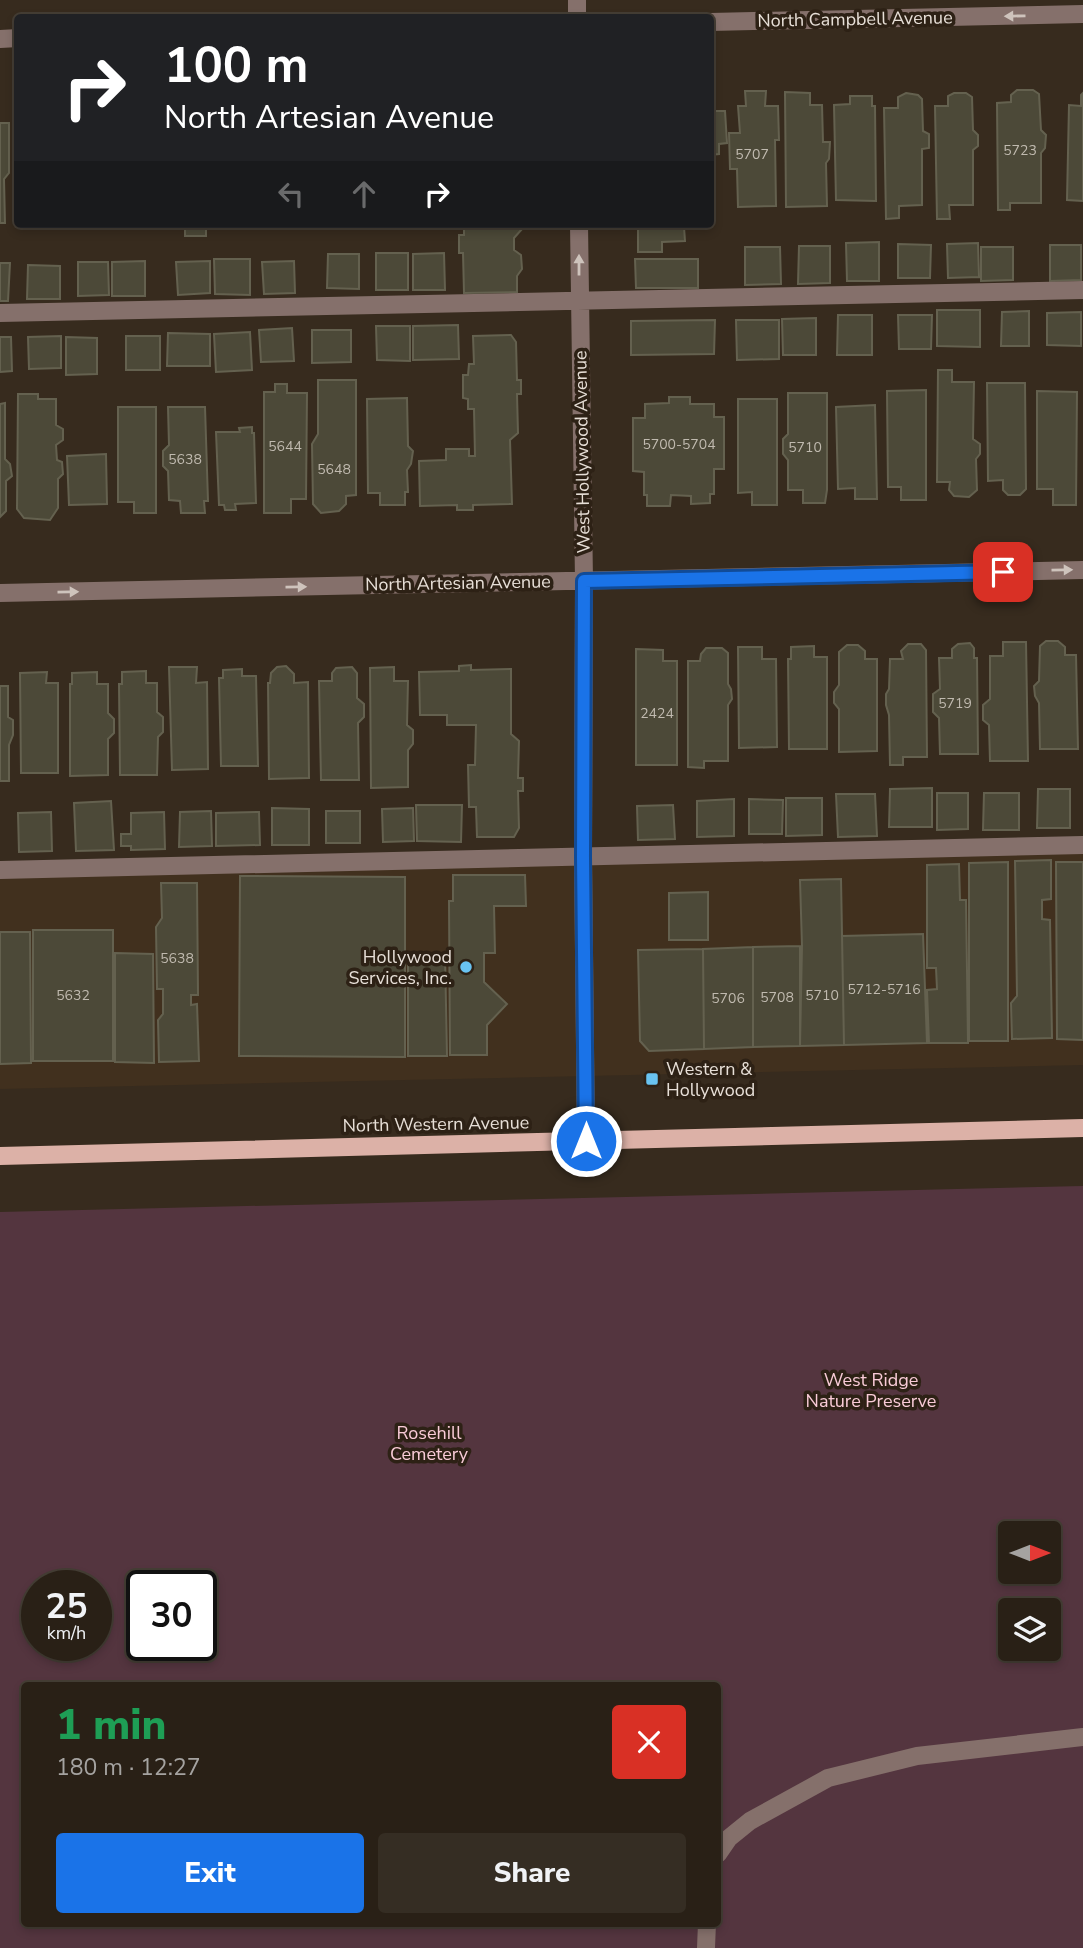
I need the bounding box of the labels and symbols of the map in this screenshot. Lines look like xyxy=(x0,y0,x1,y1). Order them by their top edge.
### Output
street label: North Campbell Avenue xyxy=(757,5,953,33)
one-way arrow xyxy=(1004,10,1026,21)
house number: 5723 xyxy=(1003,141,1037,160)
house number: 5707 xyxy=(735,145,769,164)
one-way arrow xyxy=(573,253,585,275)
street label: West Hollywood Avenue xyxy=(568,350,596,554)
house number: 5700-5704 xyxy=(642,435,716,454)
house number: 5644 xyxy=(268,437,302,456)
house number: 5710 xyxy=(788,438,822,457)
house number: 5638 xyxy=(168,450,202,469)
house number: 5648 xyxy=(317,460,351,479)
pin xyxy=(973,542,1033,602)
one-way arrow xyxy=(1051,565,1073,576)
street label: North Artesian Avenue xyxy=(365,569,551,597)
one-way arrow xyxy=(285,581,307,593)
one-way arrow xyxy=(57,586,79,597)
house number: 5719 xyxy=(938,694,972,713)
house number: 2424 xyxy=(640,704,674,723)
place label: Hollywood Services, Inc. xyxy=(348,945,452,990)
house number: 5638 xyxy=(160,949,194,968)
marker: Hollywood Services, Inc. xyxy=(458,959,474,975)
house number: 5712-5716 xyxy=(847,980,921,999)
house number: 5632 xyxy=(56,986,90,1005)
house number: 5710 xyxy=(805,986,839,1005)
house number: 5708 xyxy=(760,988,794,1007)
house number: 5706 xyxy=(711,989,745,1008)
place label: Western & Hollywood xyxy=(666,1057,755,1102)
marker: Western & Hollywood xyxy=(644,1071,660,1087)
position arrow xyxy=(549,1104,623,1178)
street label: North Western Avenue xyxy=(342,1110,530,1138)
park label: West Ridge Nature Preserve xyxy=(806,1368,936,1413)
park label: Rosehill Cemetery xyxy=(390,1421,469,1466)
north arrow xyxy=(998,1521,1060,1584)
speed limit sign: 30 xyxy=(126,1570,217,1661)

